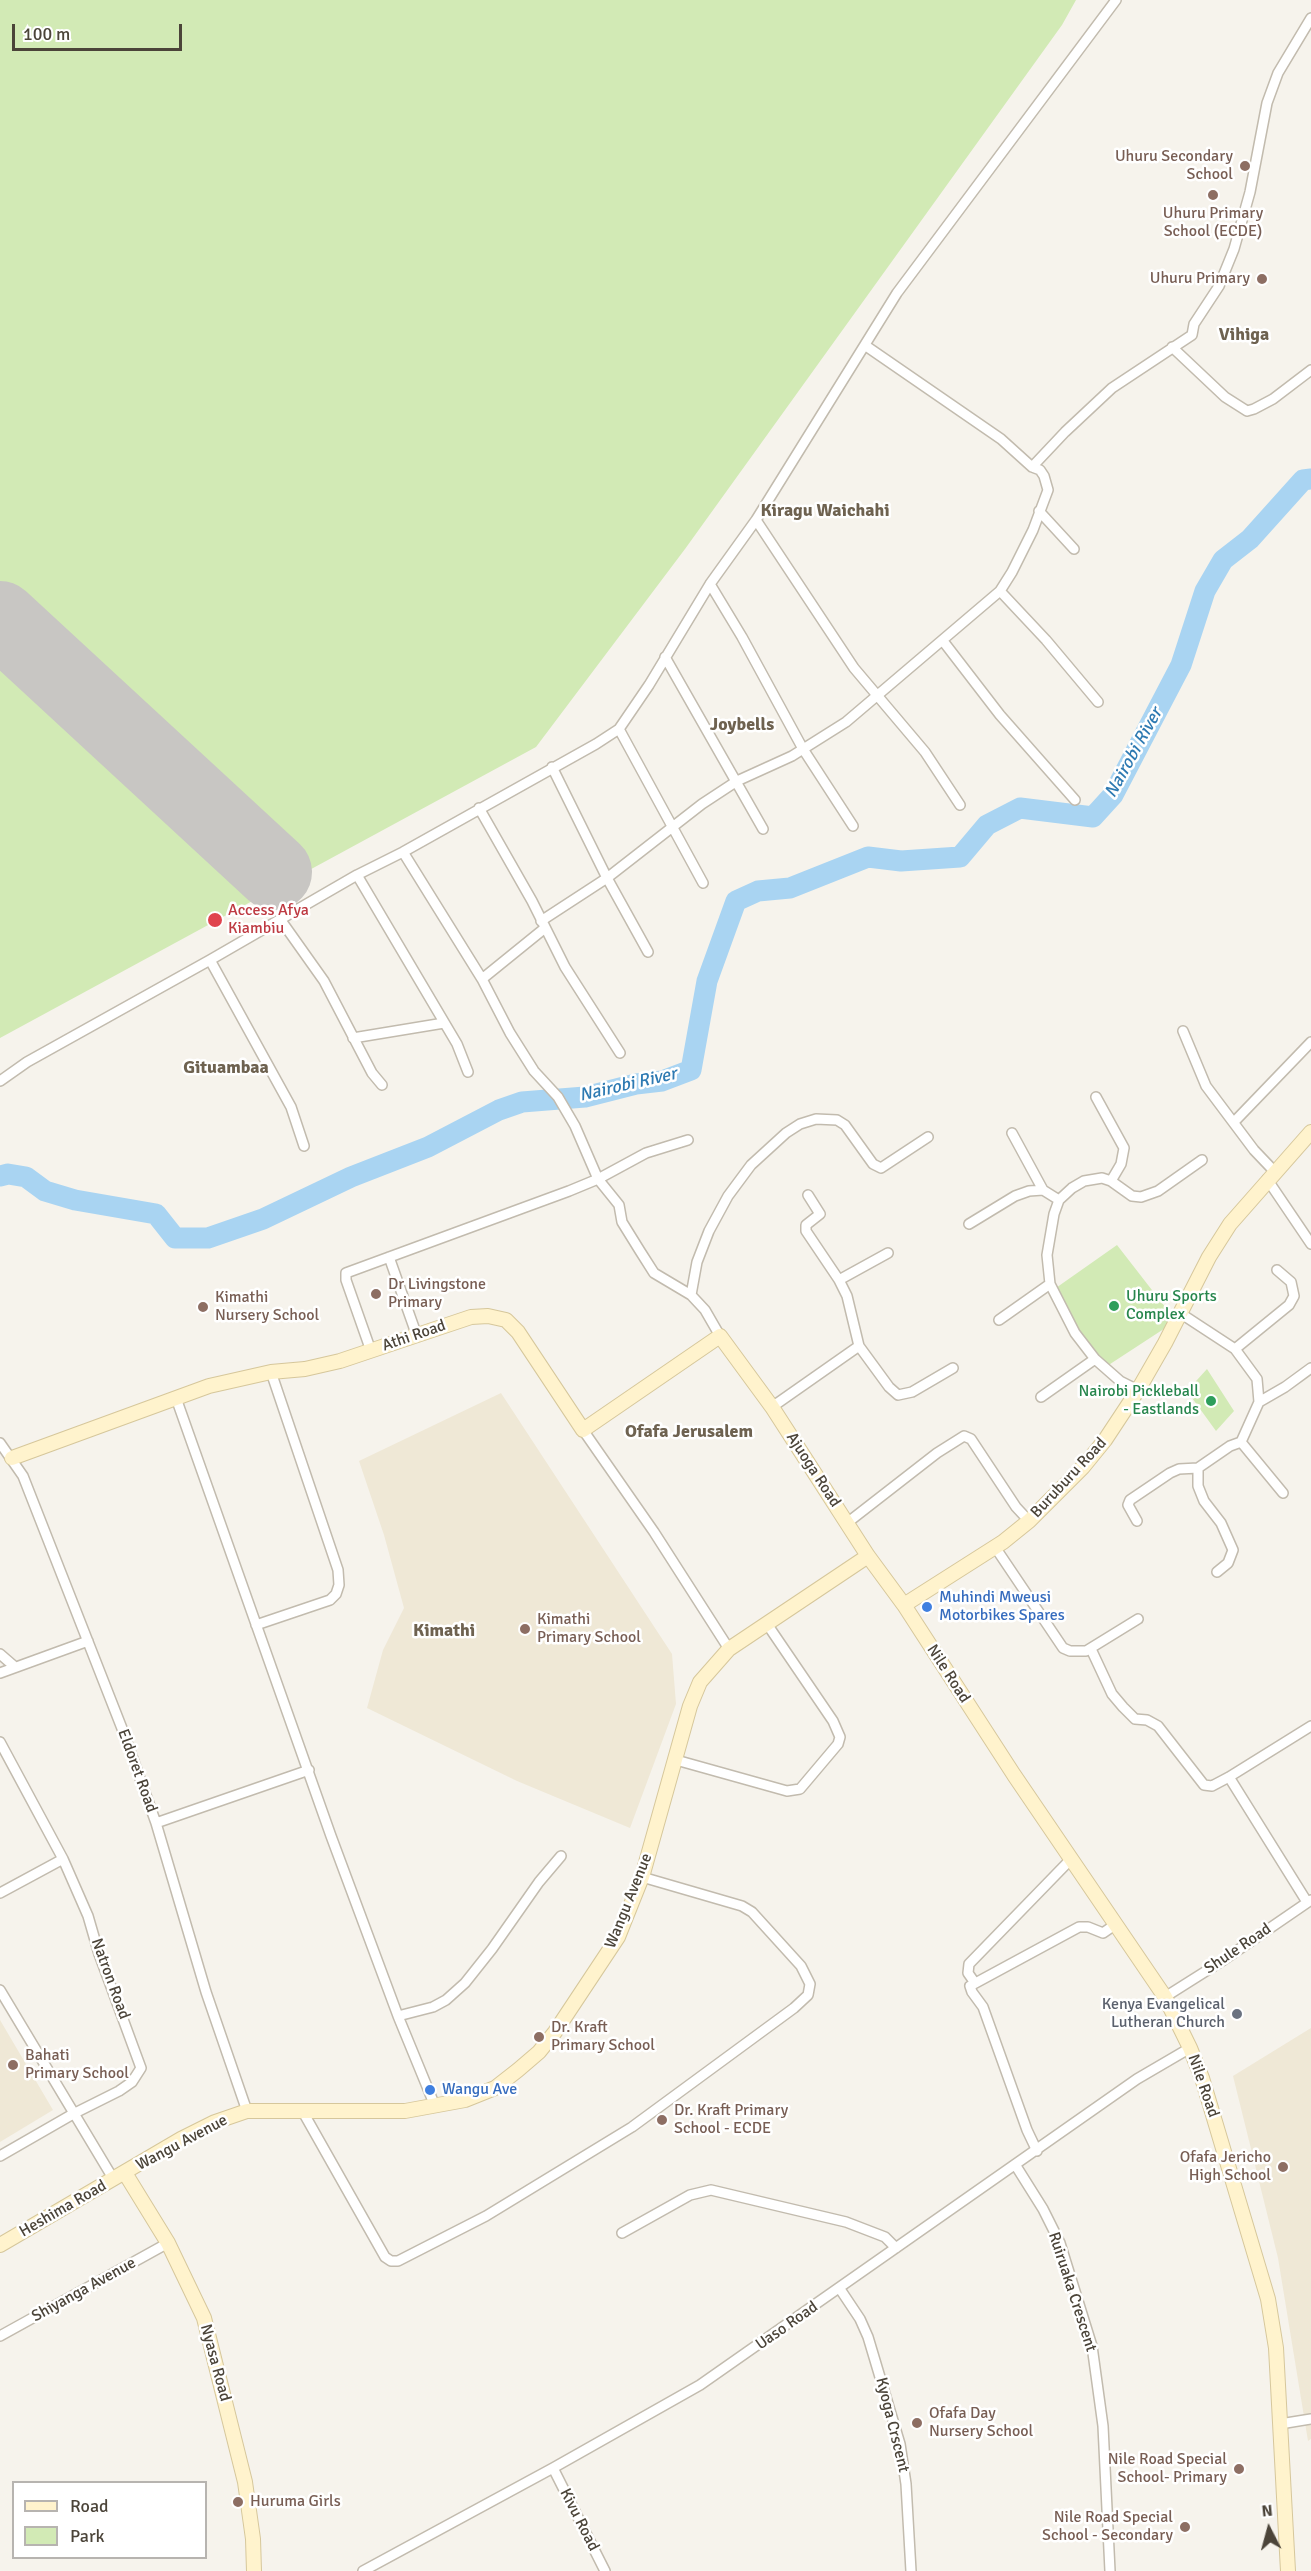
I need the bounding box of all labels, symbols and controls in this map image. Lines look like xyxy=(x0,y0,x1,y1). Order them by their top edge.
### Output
scale bar xyxy=(15,12,184,50)
text: 100 m xyxy=(23,23,70,45)
place label: Uhuru Secondary School xyxy=(1115,147,1233,185)
marker: Uhuru Secondary School xyxy=(1238,159,1252,173)
marker: Uhuru Primary School (ECDE) xyxy=(1206,188,1220,202)
place label: Uhuru Primary School (ECDE) xyxy=(1163,204,1263,242)
place label: Uhuru Primary xyxy=(1150,269,1250,289)
marker: Uhuru Primary xyxy=(1255,272,1269,286)
district label: Vihiga xyxy=(1219,324,1269,346)
district label: Kiragu Waichahi xyxy=(760,500,890,522)
water label: Nairobi River xyxy=(1100,704,1168,802)
district label: Joybells xyxy=(710,714,774,736)
place label: Access Afya Kiambiu xyxy=(228,901,309,939)
marker: Access Afya Kiambiu xyxy=(206,911,224,929)
district label: Gituambaa xyxy=(183,1057,269,1079)
water label: Nairobi River xyxy=(577,1063,679,1107)
place label: Dr Livingstone Primary xyxy=(388,1275,486,1313)
marker: Dr Livingstone Primary xyxy=(369,1287,383,1301)
place label: Uhuru Sports Complex xyxy=(1126,1287,1217,1325)
place label: Kimathi Nursery School xyxy=(215,1288,319,1326)
marker: Uhuru Sports Complex xyxy=(1107,1299,1121,1313)
marker: Kimathi Nursery School xyxy=(196,1300,210,1314)
street label: Athi Road xyxy=(380,1316,448,1356)
place label: Nairobi Pickleball - Eastlands xyxy=(1078,1382,1199,1420)
marker: Nairobi Pickleball - Eastlands xyxy=(1204,1394,1218,1408)
district label: Ofafa Jerusalem xyxy=(625,1421,753,1443)
street label: Ajuoga Road xyxy=(782,1429,844,1511)
street label: Buruburu Road xyxy=(1027,1434,1111,1522)
place label: Muhindi Mweusi Motorbikes Spares xyxy=(939,1588,1065,1626)
marker: Muhindi Mweusi Motorbikes Spares xyxy=(920,1600,934,1614)
place label: Kimathi Primary School xyxy=(537,1610,641,1648)
district label: Kimathi xyxy=(413,1620,475,1642)
marker: Kimathi Primary School xyxy=(518,1622,532,1636)
street label: Nile Road xyxy=(922,1641,974,1707)
street label: Eldoret Road xyxy=(113,1727,161,1815)
street label: Wangu Avenue xyxy=(601,1851,657,1951)
street label: Shule Road xyxy=(1201,1920,1275,1978)
street label: Natron Road xyxy=(86,1936,134,2022)
place label: Kenya Evangelical Lutheran Church xyxy=(1102,1995,1225,2033)
marker: Kenya Evangelical Lutheran Church xyxy=(1230,2007,1244,2021)
place label: Dr. Kraft Primary School xyxy=(551,2018,655,2056)
marker: Dr. Kraft Primary School xyxy=(532,2030,546,2044)
place label: Bahati Primary School xyxy=(25,2046,129,2084)
street label: Nile Road xyxy=(1183,2052,1223,2120)
marker: Bahati Primary School xyxy=(6,2058,20,2072)
place label: Wangu Ave xyxy=(442,2080,517,2100)
marker: Wangu Ave xyxy=(423,2083,437,2097)
place label: Dr. Kraft Primary School - ECDE xyxy=(674,2101,788,2139)
street label: Wangu Avenue xyxy=(133,2111,231,2175)
marker: Dr. Kraft Primary School - ECDE xyxy=(655,2113,669,2127)
place label: Ofafa Jericho High School xyxy=(1180,2148,1271,2186)
marker: Ofafa Jericho High School xyxy=(1276,2160,1290,2174)
street label: Heshima Road xyxy=(16,2176,110,2242)
street label: Ruiruaka Crescent xyxy=(1044,2230,1100,2354)
street label: Shiyanga Avenue xyxy=(29,2253,139,2327)
street label: Uaso Road xyxy=(752,2298,822,2354)
street label: Nyasa Road xyxy=(195,2322,235,2404)
street label: Kyoga Crscent xyxy=(871,2375,913,2475)
place label: Ofafa Day Nursery School xyxy=(929,2404,1033,2442)
marker: Ofafa Day Nursery School xyxy=(910,2416,924,2430)
place label: Nile Road Special School- Primary xyxy=(1108,2450,1227,2488)
marker: Nile Road Special School- Primary xyxy=(1232,2462,1246,2476)
legend xyxy=(12,2481,207,2559)
street label: Kivu Road xyxy=(555,2486,603,2554)
place label: Huruma Girls xyxy=(250,2492,341,2512)
text: Road xyxy=(70,2495,109,2517)
marker: Huruma Girls xyxy=(231,2495,245,2509)
north arrow xyxy=(1239,2499,1299,2559)
text: N xyxy=(1261,2501,1274,2522)
place label: Nile Road Special School - Secondary xyxy=(1042,2508,1173,2546)
marker: Nile Road Special School - Secondary xyxy=(1178,2520,1192,2534)
text: Park xyxy=(70,2525,105,2547)

